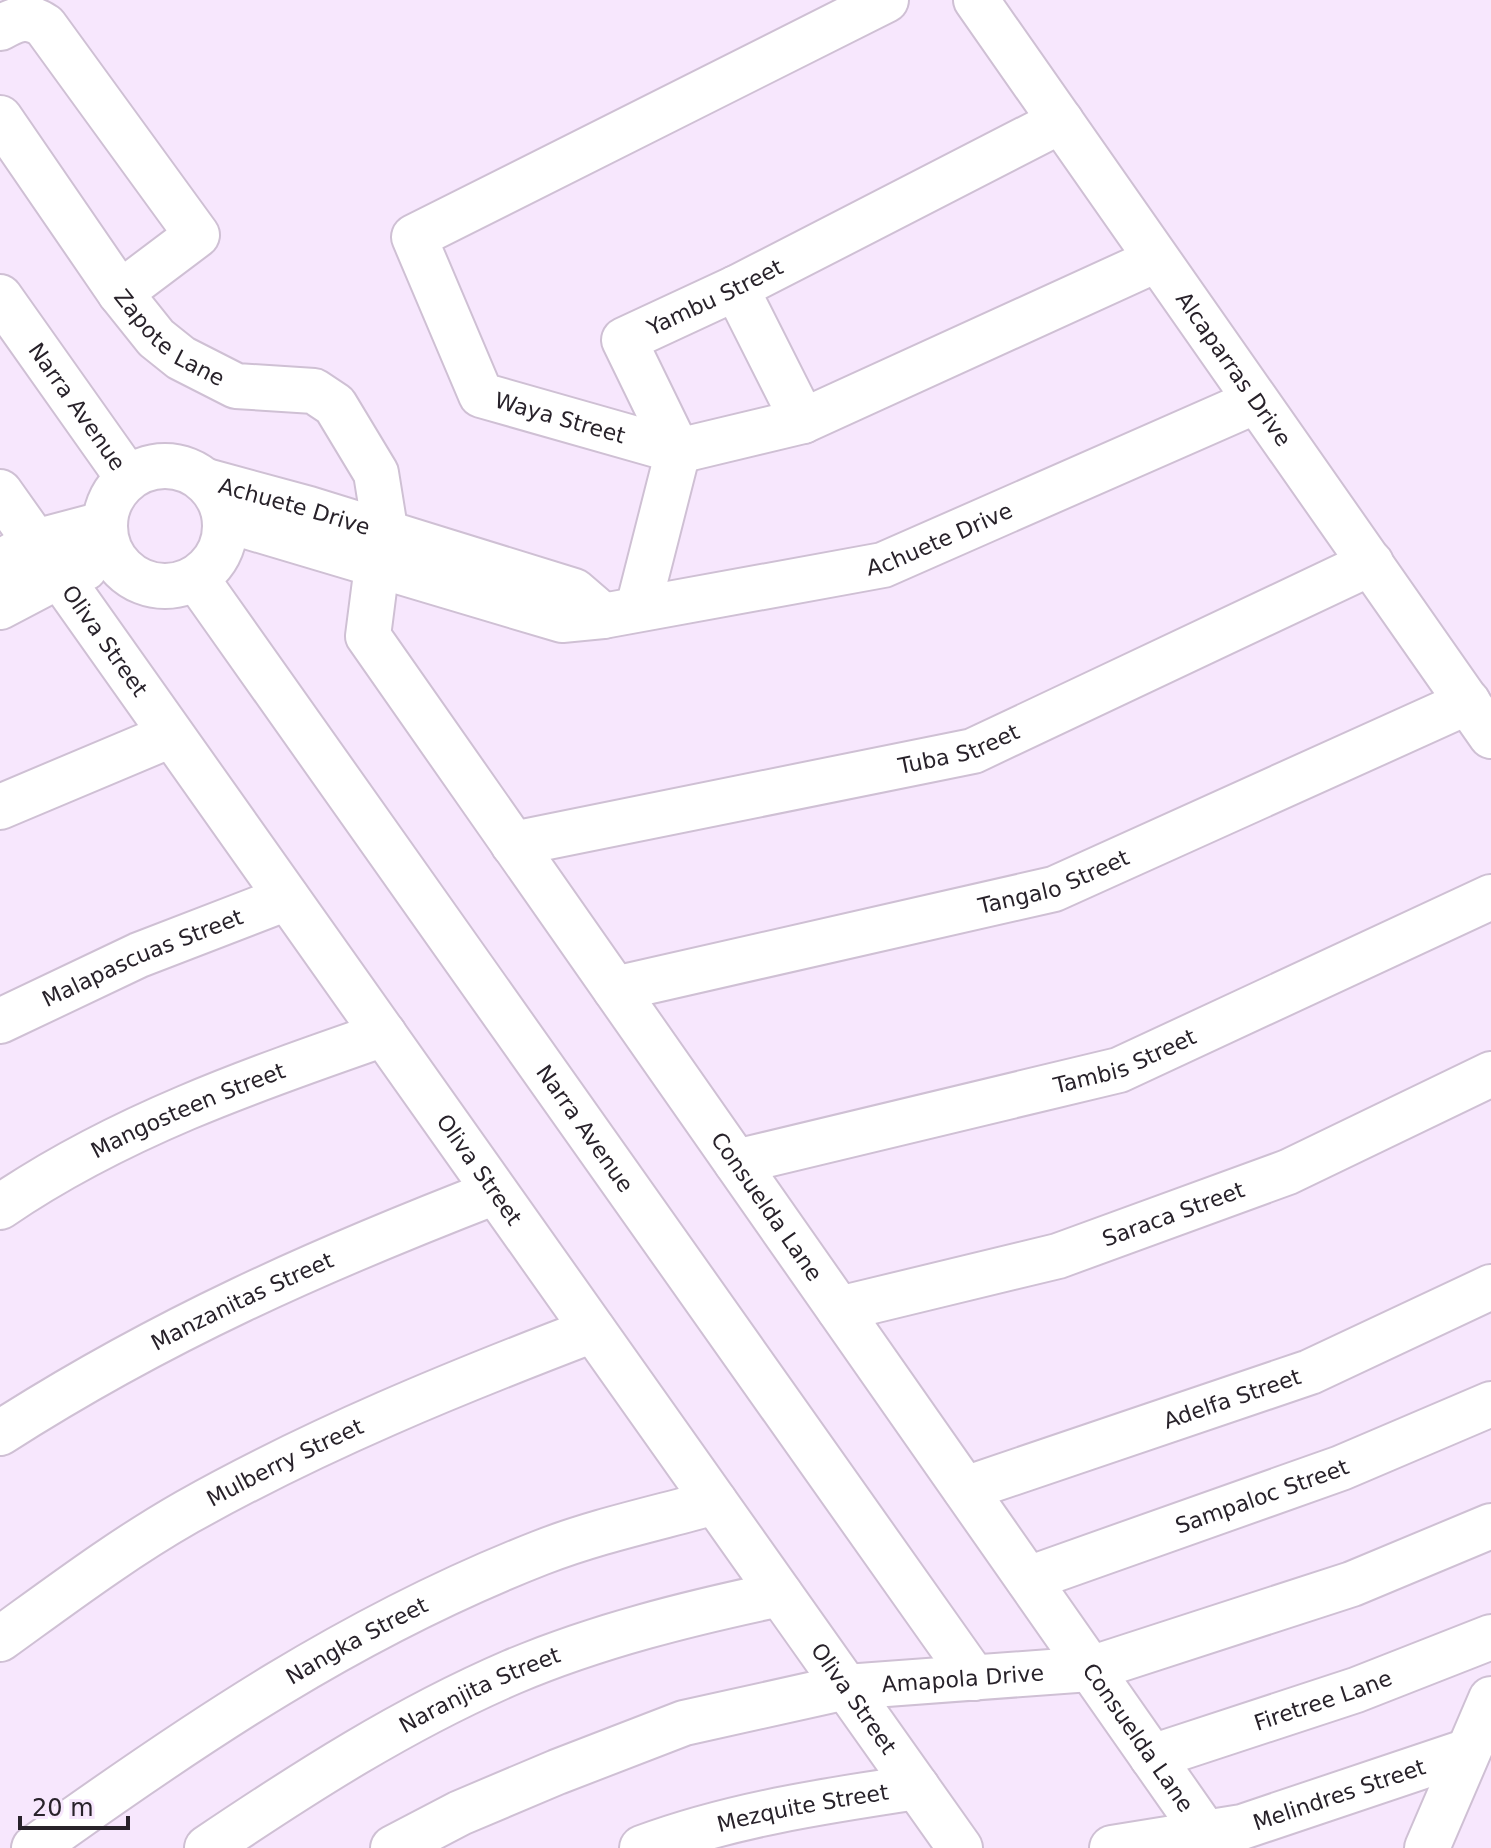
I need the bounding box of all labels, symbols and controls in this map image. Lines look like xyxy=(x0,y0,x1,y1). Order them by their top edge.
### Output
street label: Yambu Street xyxy=(642,254,787,340)
street label: Zapote Lane xyxy=(109,284,229,391)
street label: Alcaparras Drive xyxy=(1171,287,1297,451)
street label: Narra Avenue xyxy=(24,338,131,475)
street label: Waya Street xyxy=(492,387,628,448)
street label: Achuete Drive xyxy=(216,473,373,540)
street label: Achuete Drive xyxy=(865,497,1016,580)
street label: Oliva Street xyxy=(57,580,153,701)
street label: Tuba Street xyxy=(895,718,1023,779)
street label: Tangalo Street xyxy=(975,844,1133,919)
street label: Malapascuas Street xyxy=(38,904,247,1012)
street label: Tambis Street xyxy=(1050,1023,1200,1098)
street label: Mangosteen Street xyxy=(87,1057,289,1163)
street label: Narra Avenue xyxy=(532,1060,639,1197)
street label: Oliva Street xyxy=(432,1109,528,1230)
street label: Consuelda Lane xyxy=(706,1127,827,1285)
street label: Saraca Street xyxy=(1099,1176,1248,1251)
street label: Manzanitas Street xyxy=(147,1247,337,1355)
street label: Adelfa Street xyxy=(1160,1363,1304,1433)
street label: Mulberry Street xyxy=(202,1413,367,1511)
street label: Sampaloc Street xyxy=(1172,1454,1353,1538)
street label: Nangka Street xyxy=(281,1592,432,1689)
street label: Oliva Street xyxy=(806,1638,902,1759)
street label: Naranjita Street xyxy=(395,1642,564,1738)
street label: Consuelda Lane xyxy=(1078,1658,1199,1816)
street label: Amapola Drive xyxy=(881,1660,1045,1697)
street label: Firetree Lane xyxy=(1251,1665,1395,1735)
street label: Melindres Street xyxy=(1250,1754,1429,1835)
street label: Mezquite Street xyxy=(714,1779,890,1837)
scale bar xyxy=(20,1780,128,1830)
text: 20 m xyxy=(32,1794,94,1822)

